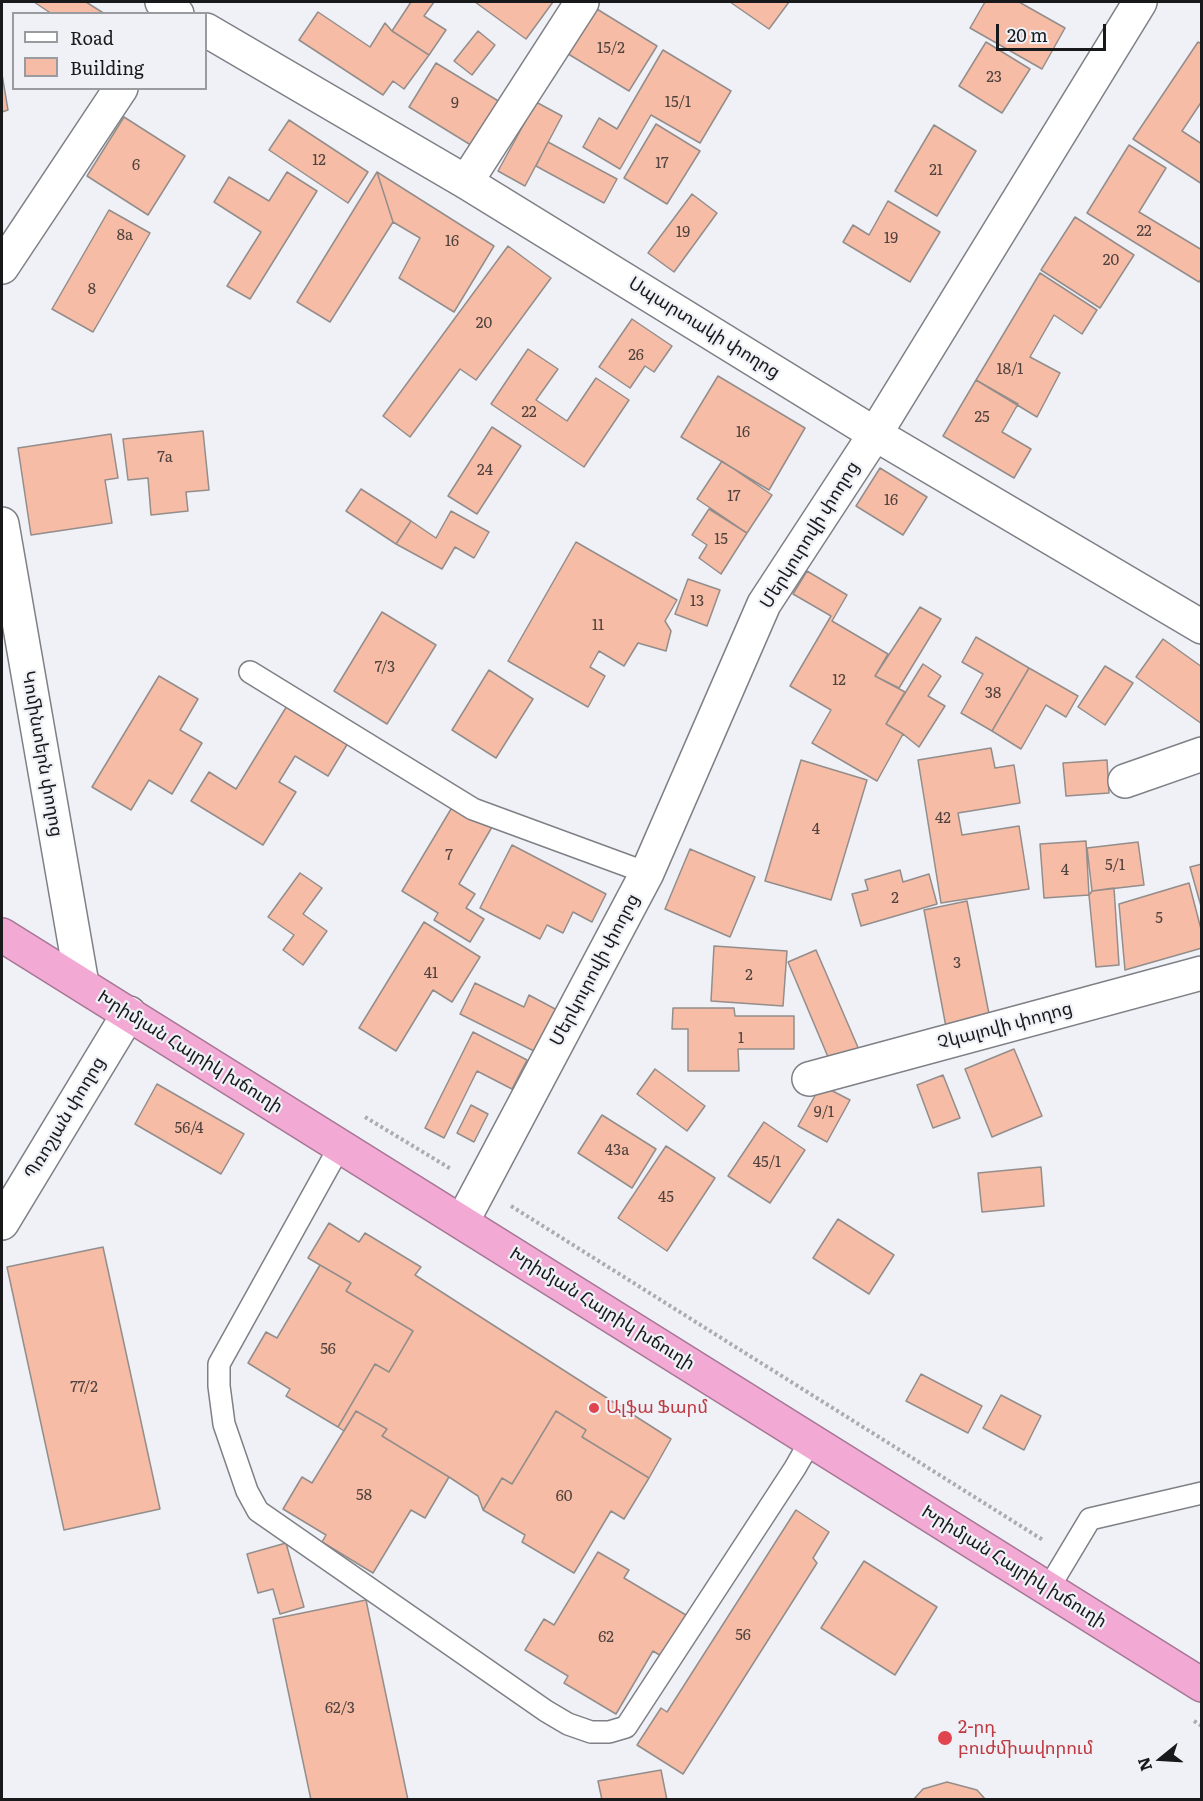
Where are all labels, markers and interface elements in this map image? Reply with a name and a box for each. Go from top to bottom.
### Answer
legend [12,12,207,90]
scale bar [999,12,1108,50]
text: 20 m [1007,21,1048,48]
text: Road [70,24,114,51]
house number: 15/2 [597,40,625,58]
text: Building [70,54,144,81]
house number: 23 [986,69,1002,87]
house number: 15/1 [665,94,691,112]
house number: 9 [451,95,459,113]
house number: 12 [312,152,326,170]
house number: 17 [655,155,669,173]
house number: 6 [132,157,140,175]
house number: 21 [929,162,943,180]
house number: 22 [1136,223,1152,241]
house number: 19 [676,224,690,242]
house number: 8a [117,227,133,245]
house number: 19 [884,230,898,248]
house number: 16 [445,233,459,251]
house number: 20 [1103,252,1119,270]
street label: Սպարտակի փողոց [624,273,784,383]
house number: 8 [88,281,96,299]
house number: 20 [476,315,492,333]
house number: 26 [628,347,644,365]
house number: 18/1 [997,361,1023,379]
house number: 22 [521,404,537,422]
house number: 25 [974,409,990,427]
house number: 16 [736,424,750,442]
house number: 7a [157,449,173,467]
street label: Մերկուրովի փողոց [756,457,864,613]
house number: 24 [477,462,493,480]
house number: 17 [727,488,741,506]
house number: 16 [884,492,898,510]
house number: 15 [714,531,728,549]
house number: 13 [690,593,704,611]
house number: 11 [592,617,604,635]
house number: 7/3 [375,659,395,677]
street label: Կոմինտերն փողոց [17,669,67,839]
house number: 12 [832,672,846,690]
house number: 38 [985,685,1001,703]
house number: 42 [935,810,951,828]
house number: 4 [812,821,820,839]
house number: 7 [445,847,453,865]
house number: 5/1 [1105,857,1125,875]
house number: 4 [1061,862,1069,880]
street label: Մերկուրովի փողոց [546,890,644,1050]
house number: 2 [891,890,899,908]
house number: 5 [1155,910,1163,928]
house number: 3 [953,955,961,973]
house number: 41 [424,965,438,983]
house number: 2 [745,967,753,985]
street label: Խրիմյան Հայրիկ խճուղի [93,986,287,1118]
street label: Չկալովի փողոց [935,998,1075,1054]
house number: 1 [738,1030,744,1048]
street label: Պռոշյան փողոց [20,1053,110,1183]
house number: 9/1 [814,1104,834,1122]
house number: 56/4 [175,1120,203,1138]
house number: 43a [605,1142,629,1160]
house number: 45/1 [753,1154,781,1172]
house number: 45 [658,1189,674,1207]
street label: Խրիմյան Հայրիկ խճուղի [505,1243,699,1375]
house number: 56 [320,1341,336,1359]
house number: 77/2 [70,1379,98,1397]
place label: Ալֆա Ֆարմ [606,1397,708,1419]
marker: Ալֆա Ֆարմ [587,1401,601,1415]
house number: 58 [356,1487,372,1505]
house number: 60 [556,1488,572,1506]
street label: Խրիմյան Հայրիկ խճուղի [917,1501,1111,1633]
house number: 56 [735,1627,751,1645]
house number: 62 [598,1629,614,1647]
house number: 62/3 [325,1700,355,1718]
place label: 2-րդ բուժմիավորում [958,1717,1093,1760]
marker: 2-րդ բուժմիավորում [936,1729,954,1747]
north arrow [1131,1729,1191,1789]
text: N [1130,1754,1157,1775]

